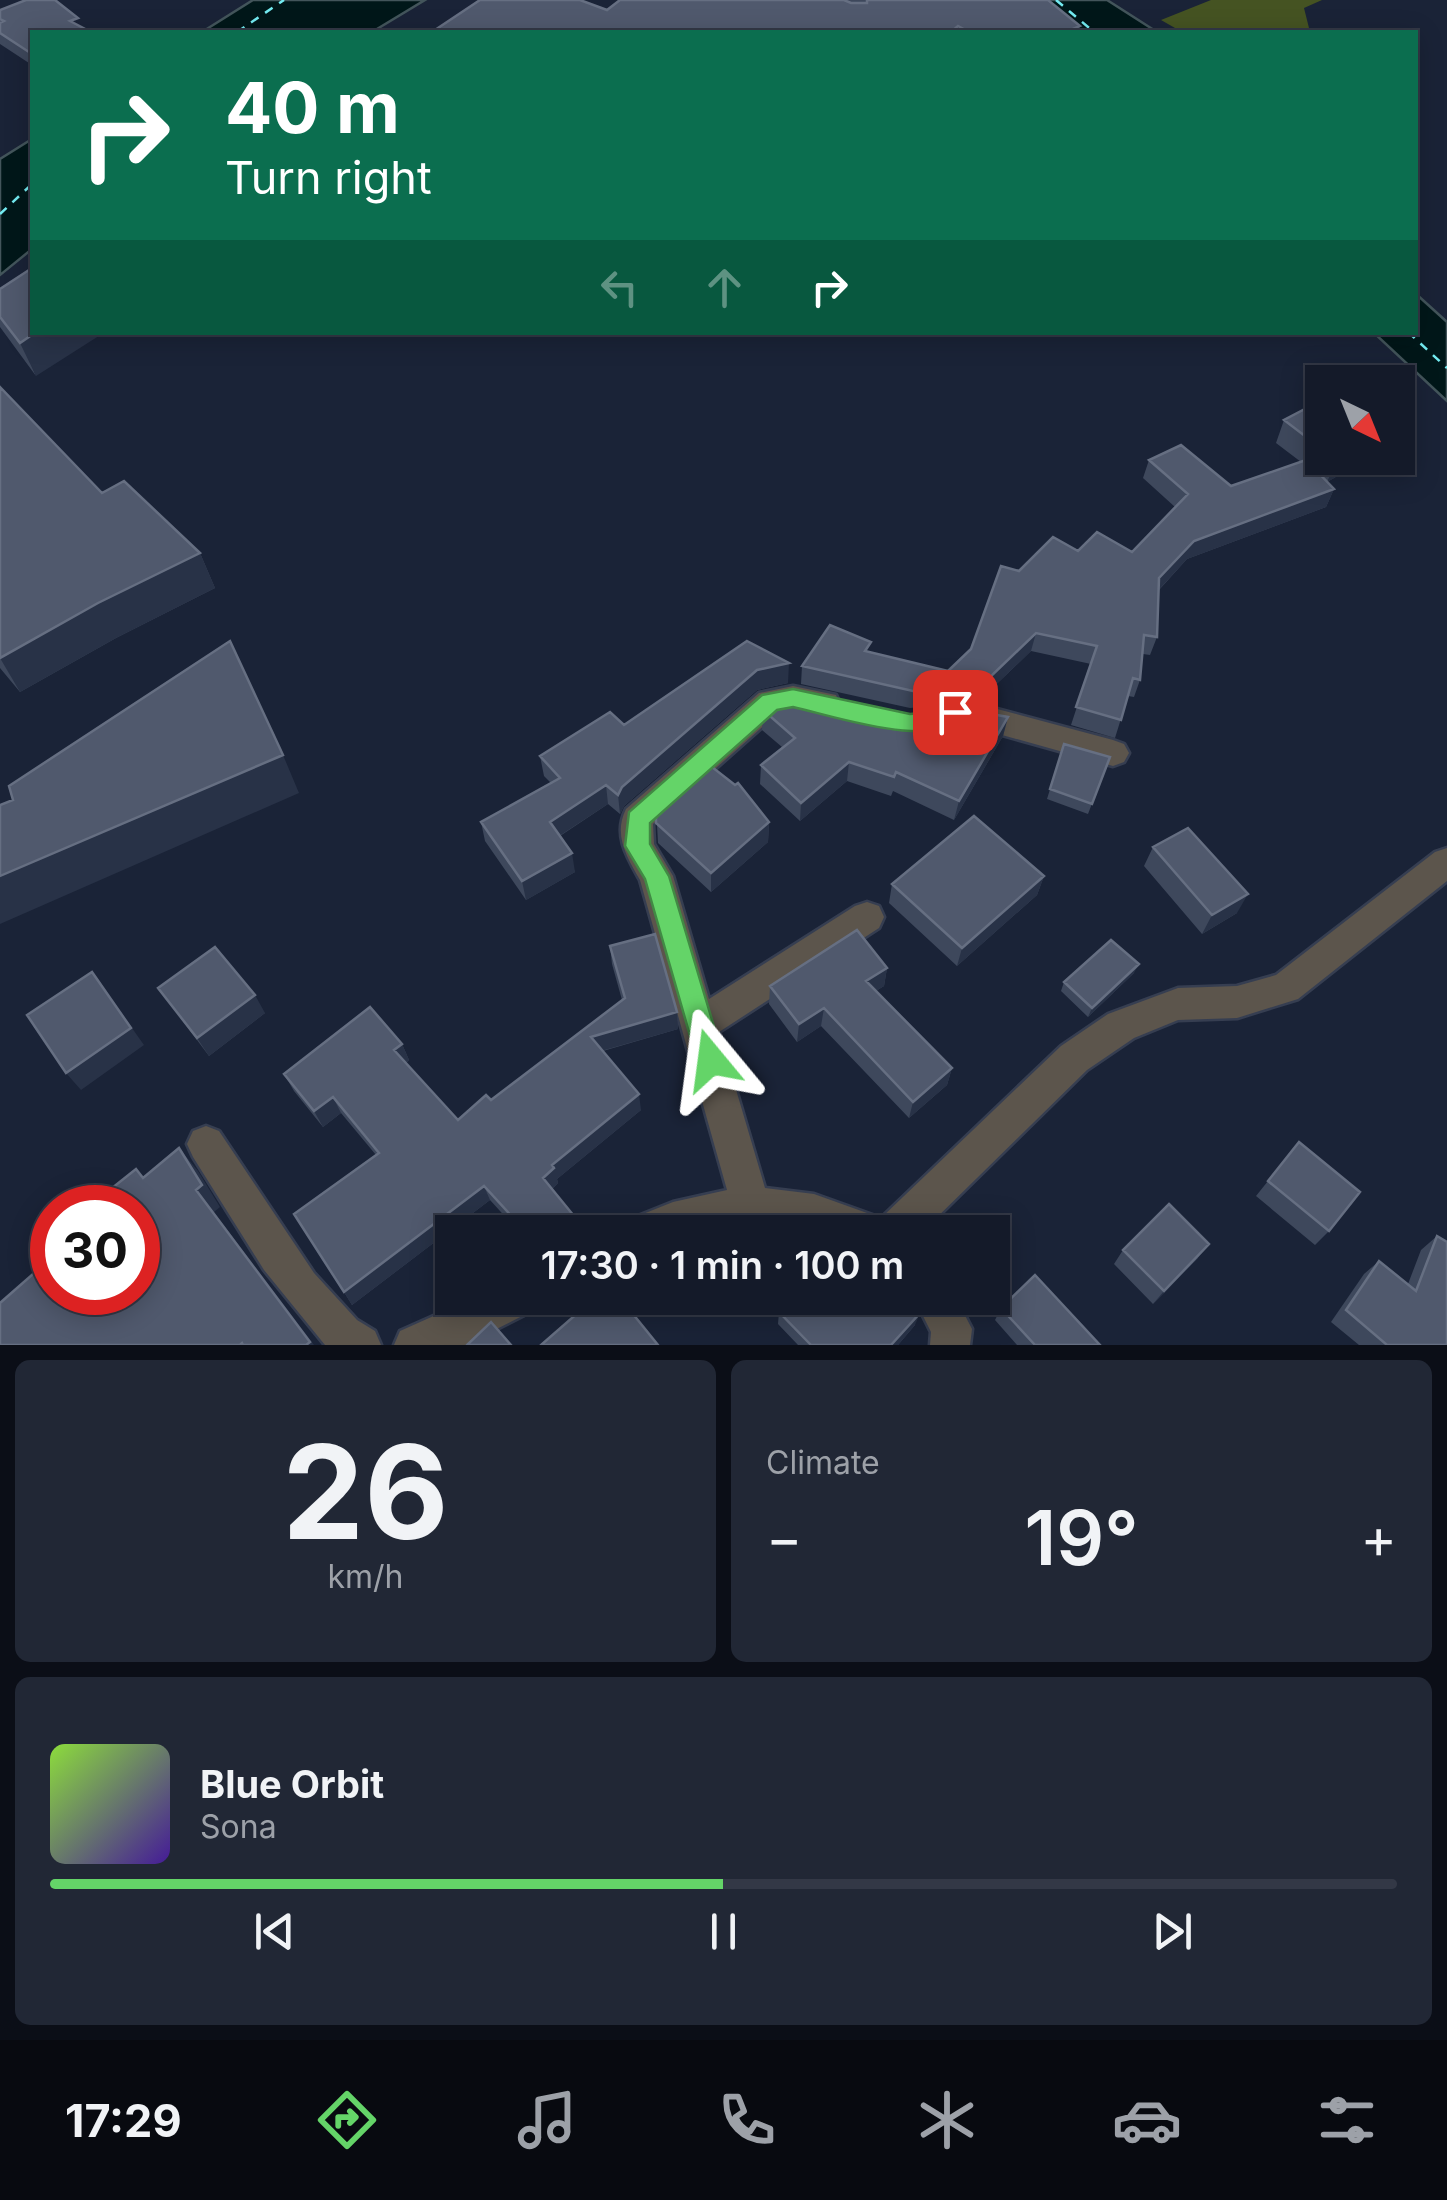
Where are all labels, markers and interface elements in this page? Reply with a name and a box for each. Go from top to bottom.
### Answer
text: 40 m [225,65,400,150]
icon: right [60,70,190,200]
text: Turn right [225,150,432,205]
icon: left [592,260,647,315]
icon: ahead [697,260,752,315]
icon: right [802,260,857,315]
north arrow [1305,365,1415,475]
map controls [1305,365,1415,475]
pin [913,670,998,755]
icon: arrive [928,685,983,740]
position arrow [659,1008,763,1112]
speed limit sign: 30 [30,1185,160,1315]
text: 17:30 · 1 min · 100 m [541,1242,904,1288]
text: 26 [282,1413,449,1570]
text: Climate [766,1443,880,1482]
text: 19° [1024,1492,1139,1583]
text: − [766,1505,802,1571]
text: + [1361,1505,1397,1571]
text: km/h [327,1557,404,1596]
text: Blue Orbit [200,1761,384,1807]
text: Sona [200,1807,277,1846]
icon: previous [247,1904,302,1959]
icon: pause [696,1904,751,1959]
icon: next [1145,1904,1200,1959]
icon: directions [312,2085,382,2155]
icon: music [512,2085,582,2155]
icon: phone [712,2085,782,2155]
icon: climate [912,2085,982,2155]
icon: car [1112,2085,1182,2155]
icon: filters [1312,2085,1382,2155]
text: 17:29 [65,2093,182,2148]

